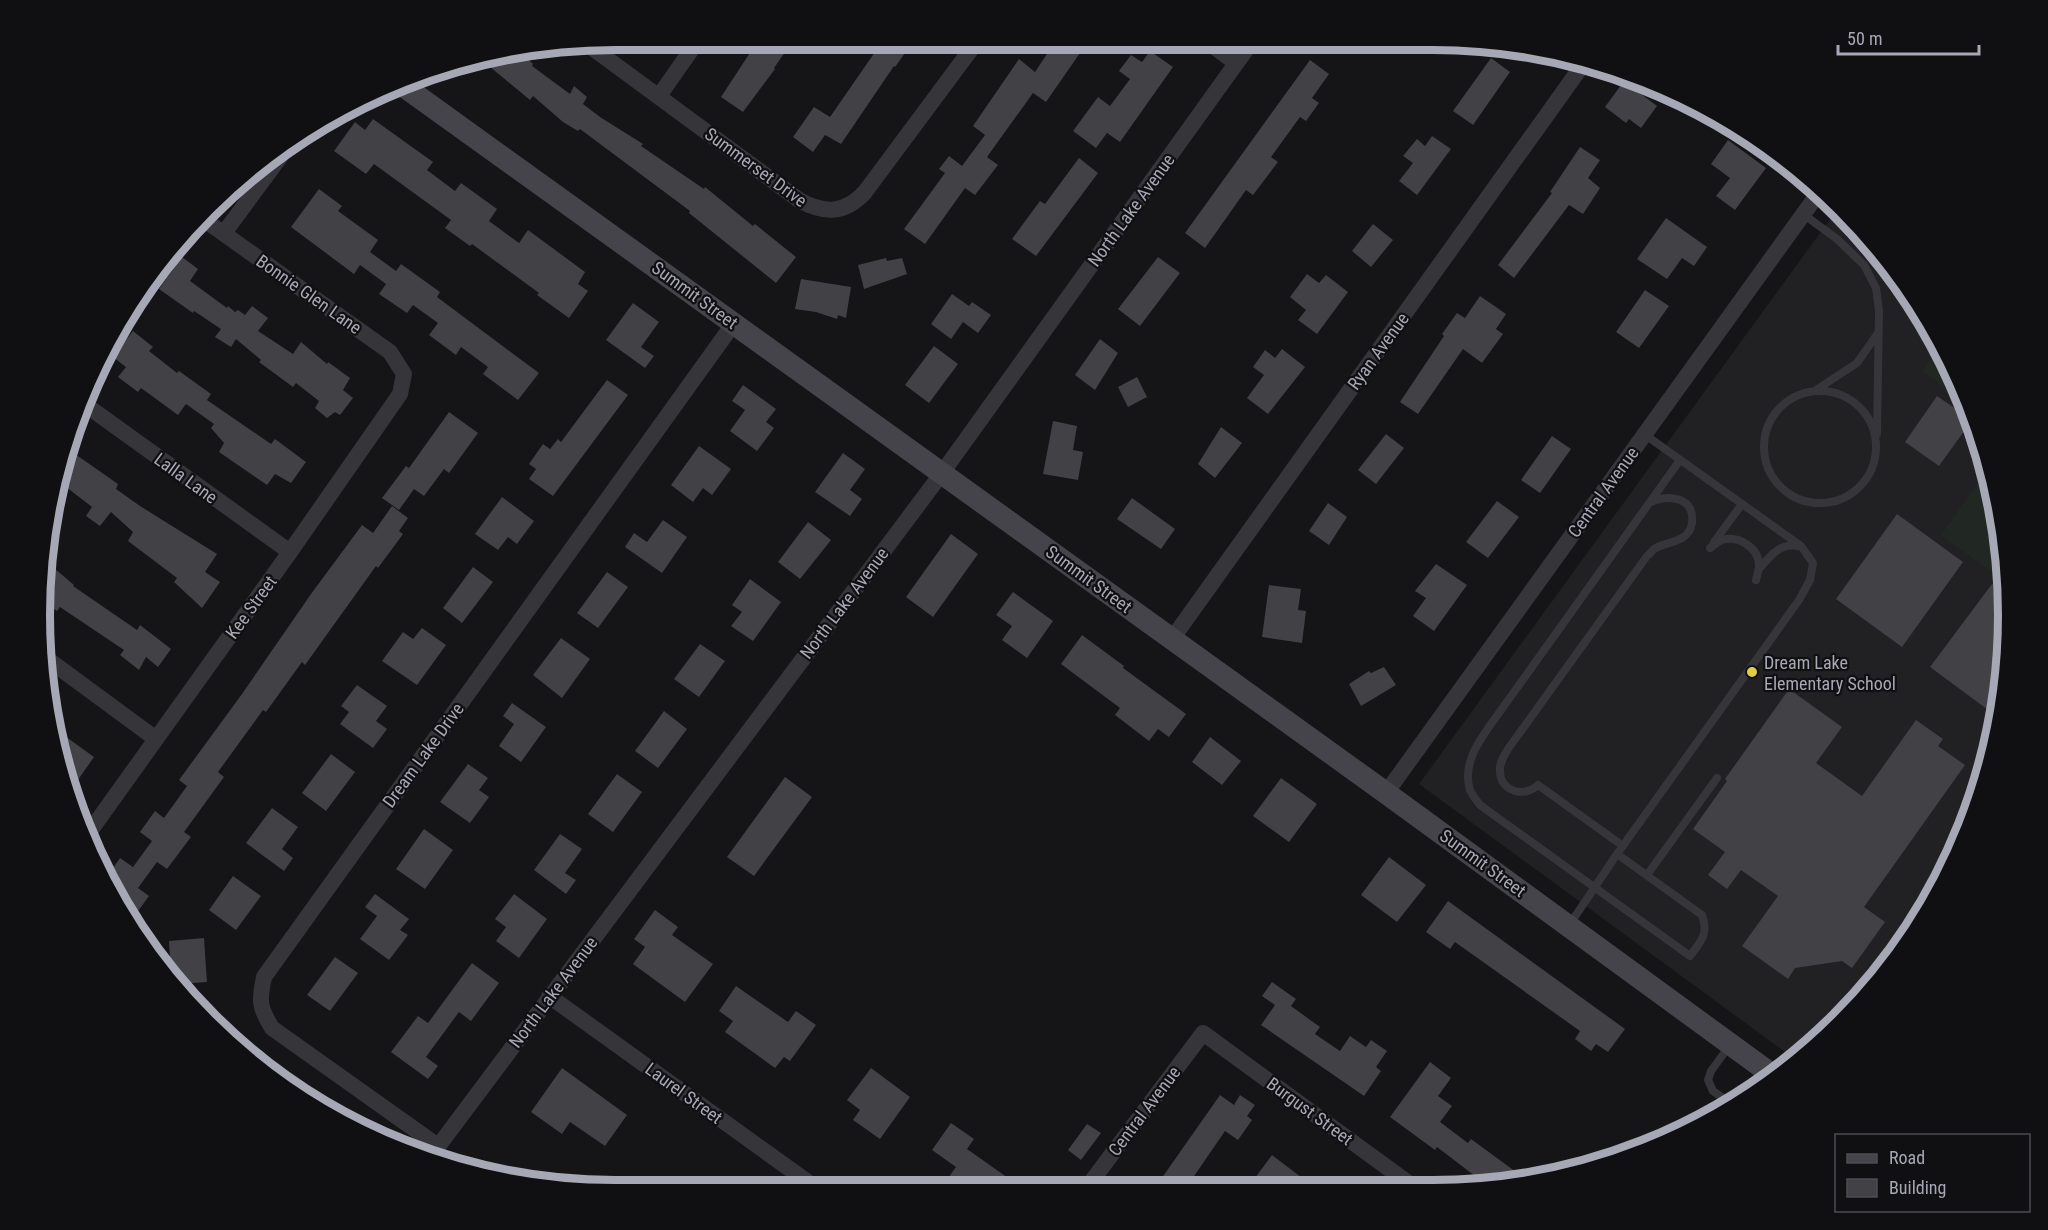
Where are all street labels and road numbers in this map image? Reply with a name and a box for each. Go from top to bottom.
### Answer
street label: Summerset Drive [701,123,811,211]
street label: North Lake Avenue [1083,150,1179,270]
street label: Bonnie Glen Lane [252,250,366,338]
street label: Summit Street [648,257,742,333]
street label: Ryan Avenue [1343,308,1413,394]
street label: Central Avenue [1563,443,1643,541]
street label: Lalla Lane [150,448,222,508]
street label: Summit Street [1042,541,1136,617]
street label: North Lake Avenue [795,543,893,663]
street label: Kee Street [221,571,281,643]
street label: Dream Lake Drive [378,699,468,811]
street label: Summit Street [1436,825,1530,901]
street label: North Lake Avenue [504,932,602,1052]
street label: Laurel Street [641,1058,727,1128]
street label: Central Avenue [1104,1062,1184,1160]
street label: Burgust Street [1263,1073,1357,1149]

